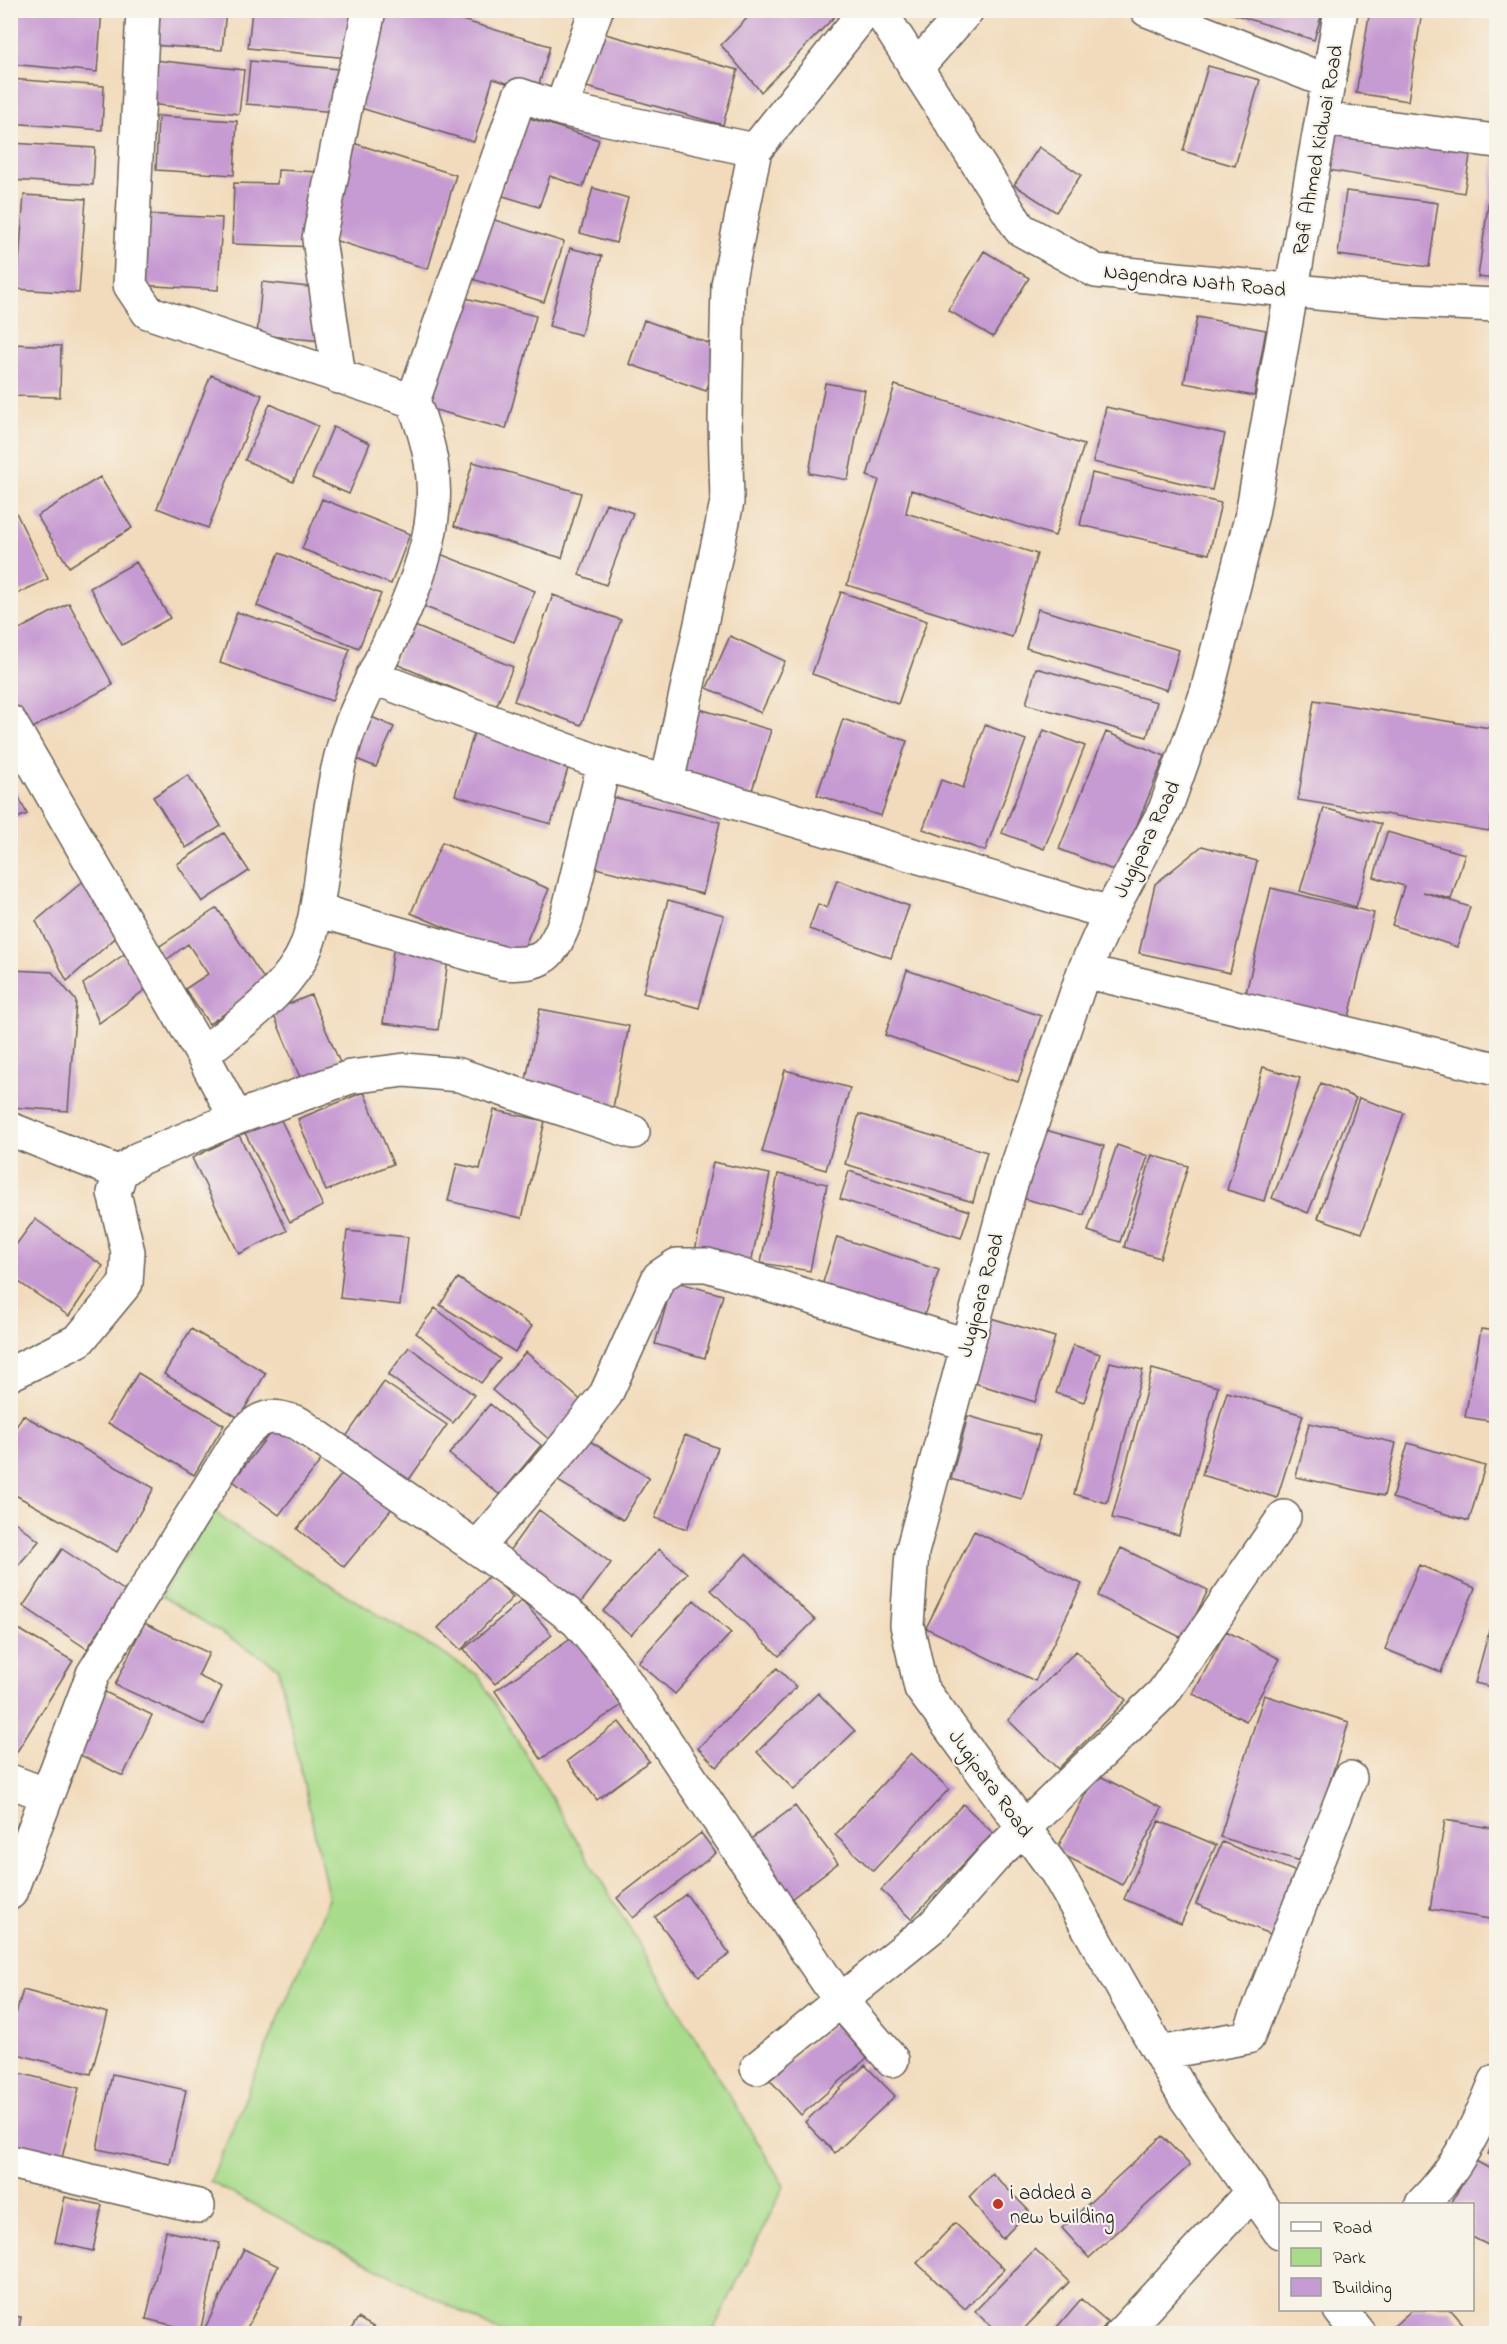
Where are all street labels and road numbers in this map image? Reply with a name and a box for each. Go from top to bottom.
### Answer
street label: Rafi Ahmed Kidwai Road [1286,43,1352,258]
street label: Nagendra Nath Road [1102,258,1288,308]
street label: Jugipara Road [1106,776,1191,904]
street label: Jugipara Road [951,1230,1015,1361]
street label: Jugipara Road [938,1724,1039,1846]

